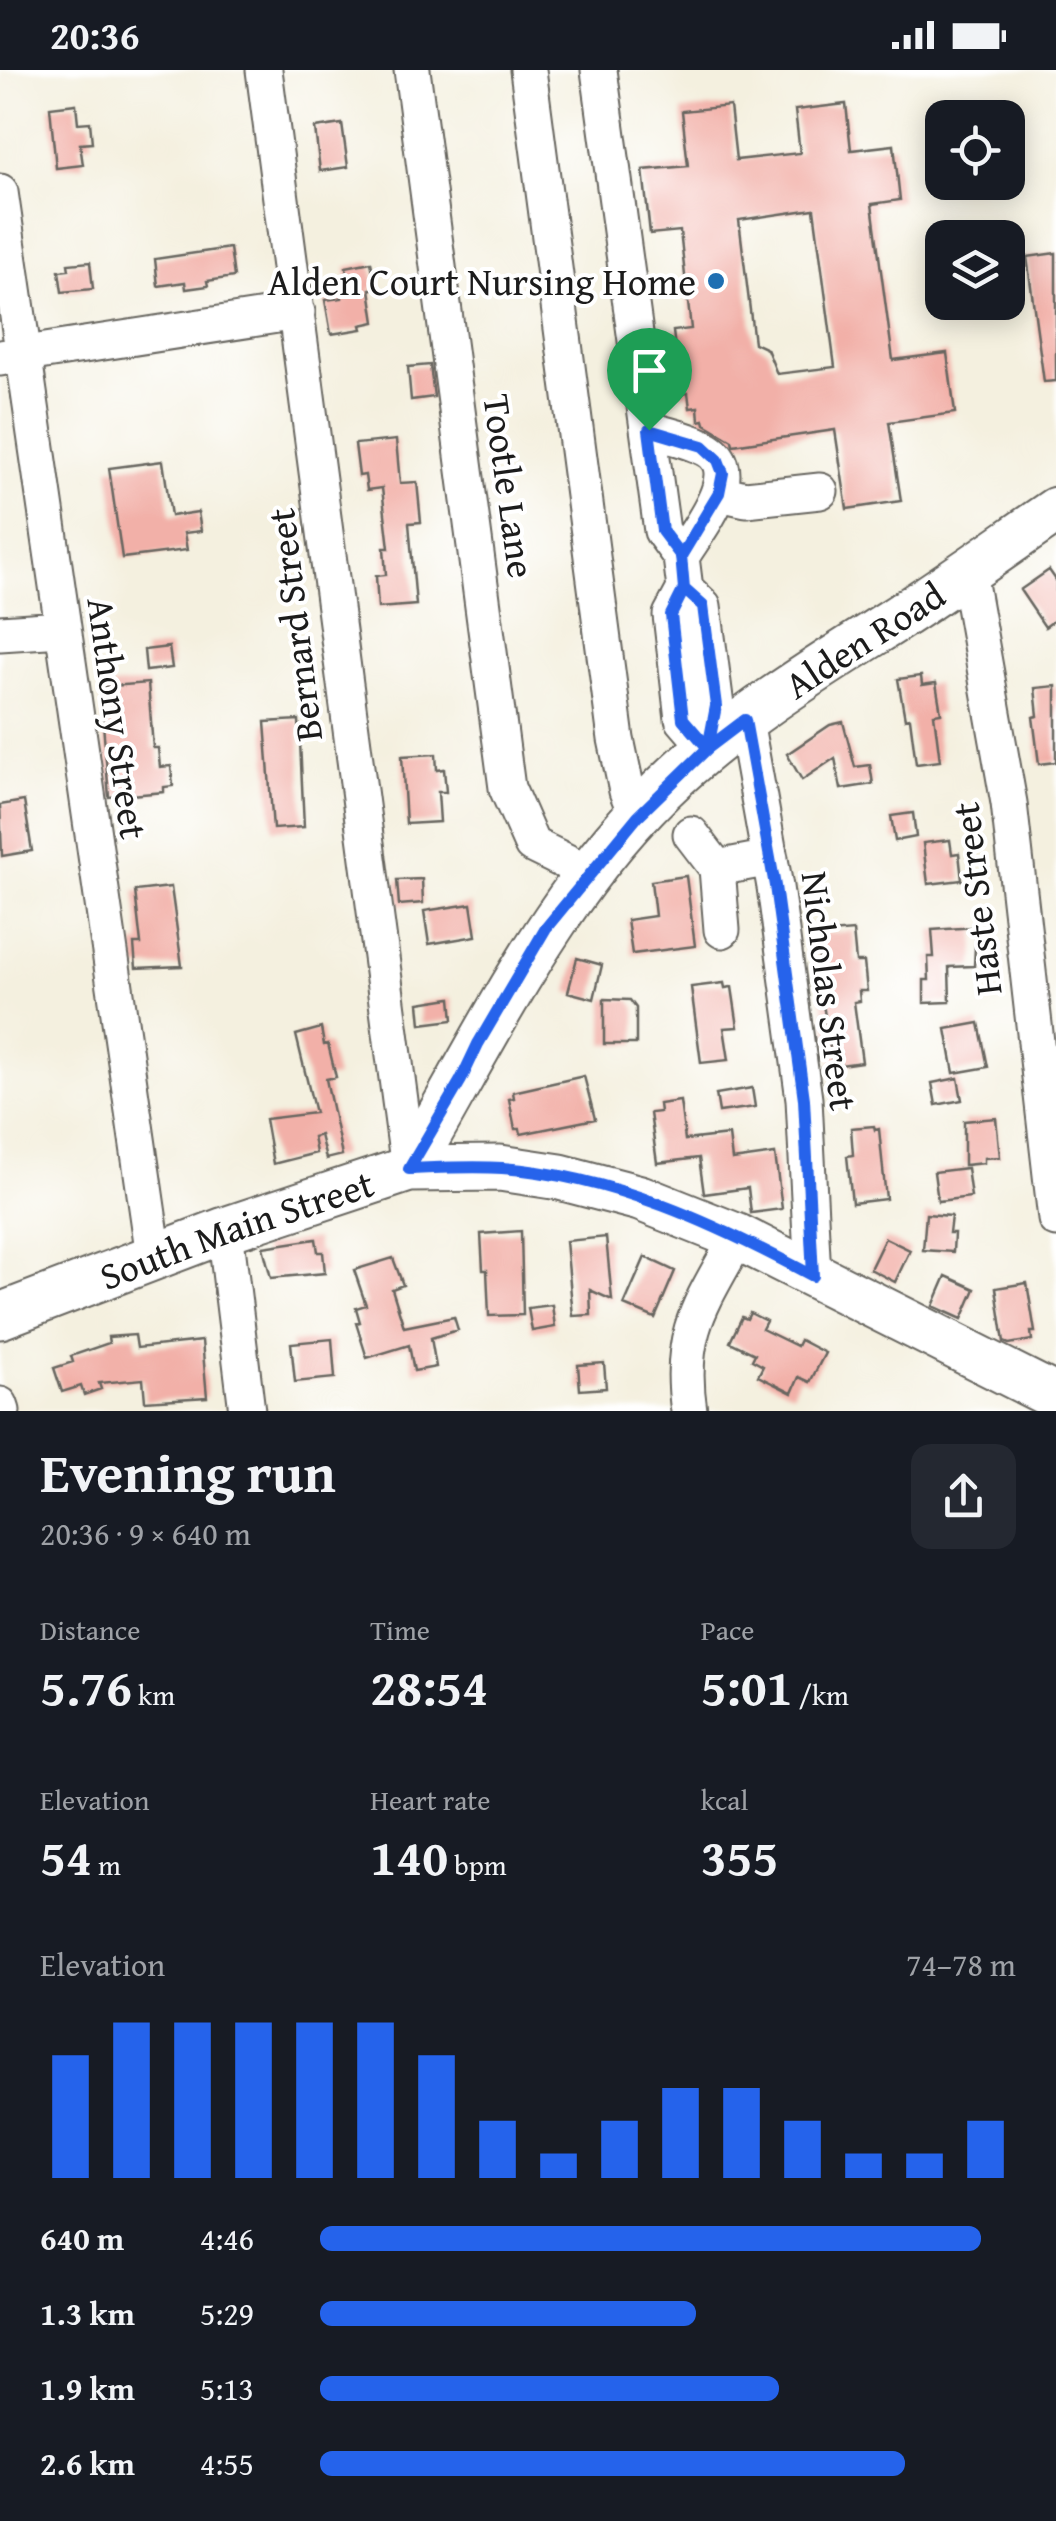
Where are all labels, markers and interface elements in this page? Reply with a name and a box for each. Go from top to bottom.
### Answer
text: 20:36 [50,7,140,63]
map controls [925,100,1025,320]
button: locate [925,100,1025,200]
button: layers [925,220,1025,320]
place label: Alden Court Nursing Home [268,253,696,309]
marker: Alden Court Nursing Home [705,270,727,292]
pin [607,328,692,431]
icon: arrive [622,343,677,398]
street label: Tootle Lane [469,391,551,581]
street label: Bernard Street [252,505,336,745]
street label: Alden Road [773,566,956,712]
street label: Anthony Street [73,594,163,842]
street label: Haste Street [936,799,1016,999]
street label: Nicholas Street [788,868,872,1114]
street label: South Main Street [91,1155,381,1303]
text: Evening run [40,1432,336,1512]
button: share [911,1444,1016,1549]
text: 20:36 · 9 × 640 m [40,1510,251,1557]
text: Distance [40,1609,140,1650]
text: Time [370,1609,430,1650]
text: Pace [701,1609,755,1650]
text: 5.76 [40,1650,132,1723]
text: 28:54 [370,1650,488,1723]
text: 5:01 [701,1650,793,1723]
text: km [132,1674,175,1715]
text: /km [793,1674,849,1715]
text: Elevation [40,1779,150,1820]
text: Heart rate [370,1779,490,1820]
text: kcal [701,1779,748,1820]
text: 54 [40,1820,92,1893]
text: 140 [370,1820,448,1893]
text: 355 [701,1820,778,1893]
text: m [92,1844,121,1885]
text: bpm [448,1844,507,1885]
text: Elevation [40,1941,165,1988]
text: 74–78 m [906,1941,1016,1988]
text: 640 m [40,2215,124,2262]
text: 4:46 [200,2215,254,2262]
text: 1.3 km [40,2290,135,2337]
text: 5:29 [200,2290,254,2337]
text: 1.9 km [40,2365,135,2412]
text: 5:13 [200,2365,254,2412]
text: 2.6 km [40,2440,135,2487]
text: 4:55 [200,2440,254,2487]

